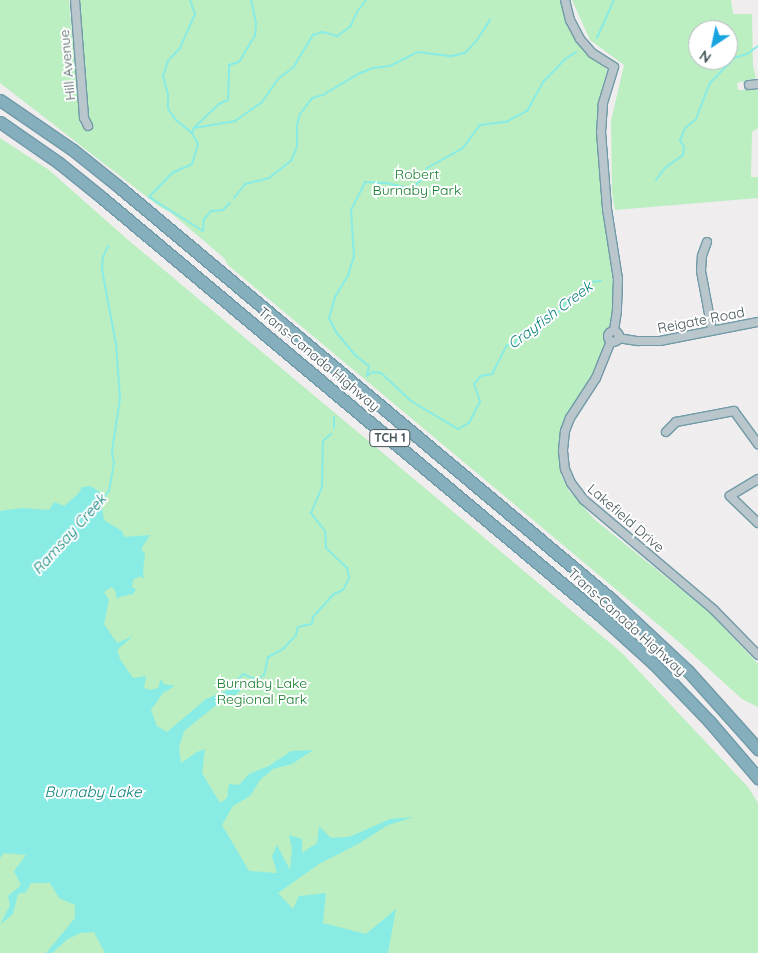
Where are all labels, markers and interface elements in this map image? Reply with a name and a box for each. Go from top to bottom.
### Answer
north arrow [688,20,738,70]
street label: Hill Avenue [56,29,78,101]
text: N [696,46,714,67]
park label: Robert Burnaby Park [373,166,461,198]
water label: Crayfish Creek [504,277,596,353]
street label: Trans-Canada Highway [255,303,383,415]
street label: Reigate Road [656,303,746,337]
road number: TCH 1 [369,428,411,448]
street label: Lakefield Drive [584,480,668,556]
water label: Ramsay Creek [28,490,110,578]
street label: Trans-Canada Highway [564,564,690,680]
park label: Burnaby Lake Regional Park [217,675,307,708]
water label: Burnaby Lake [45,783,141,801]

